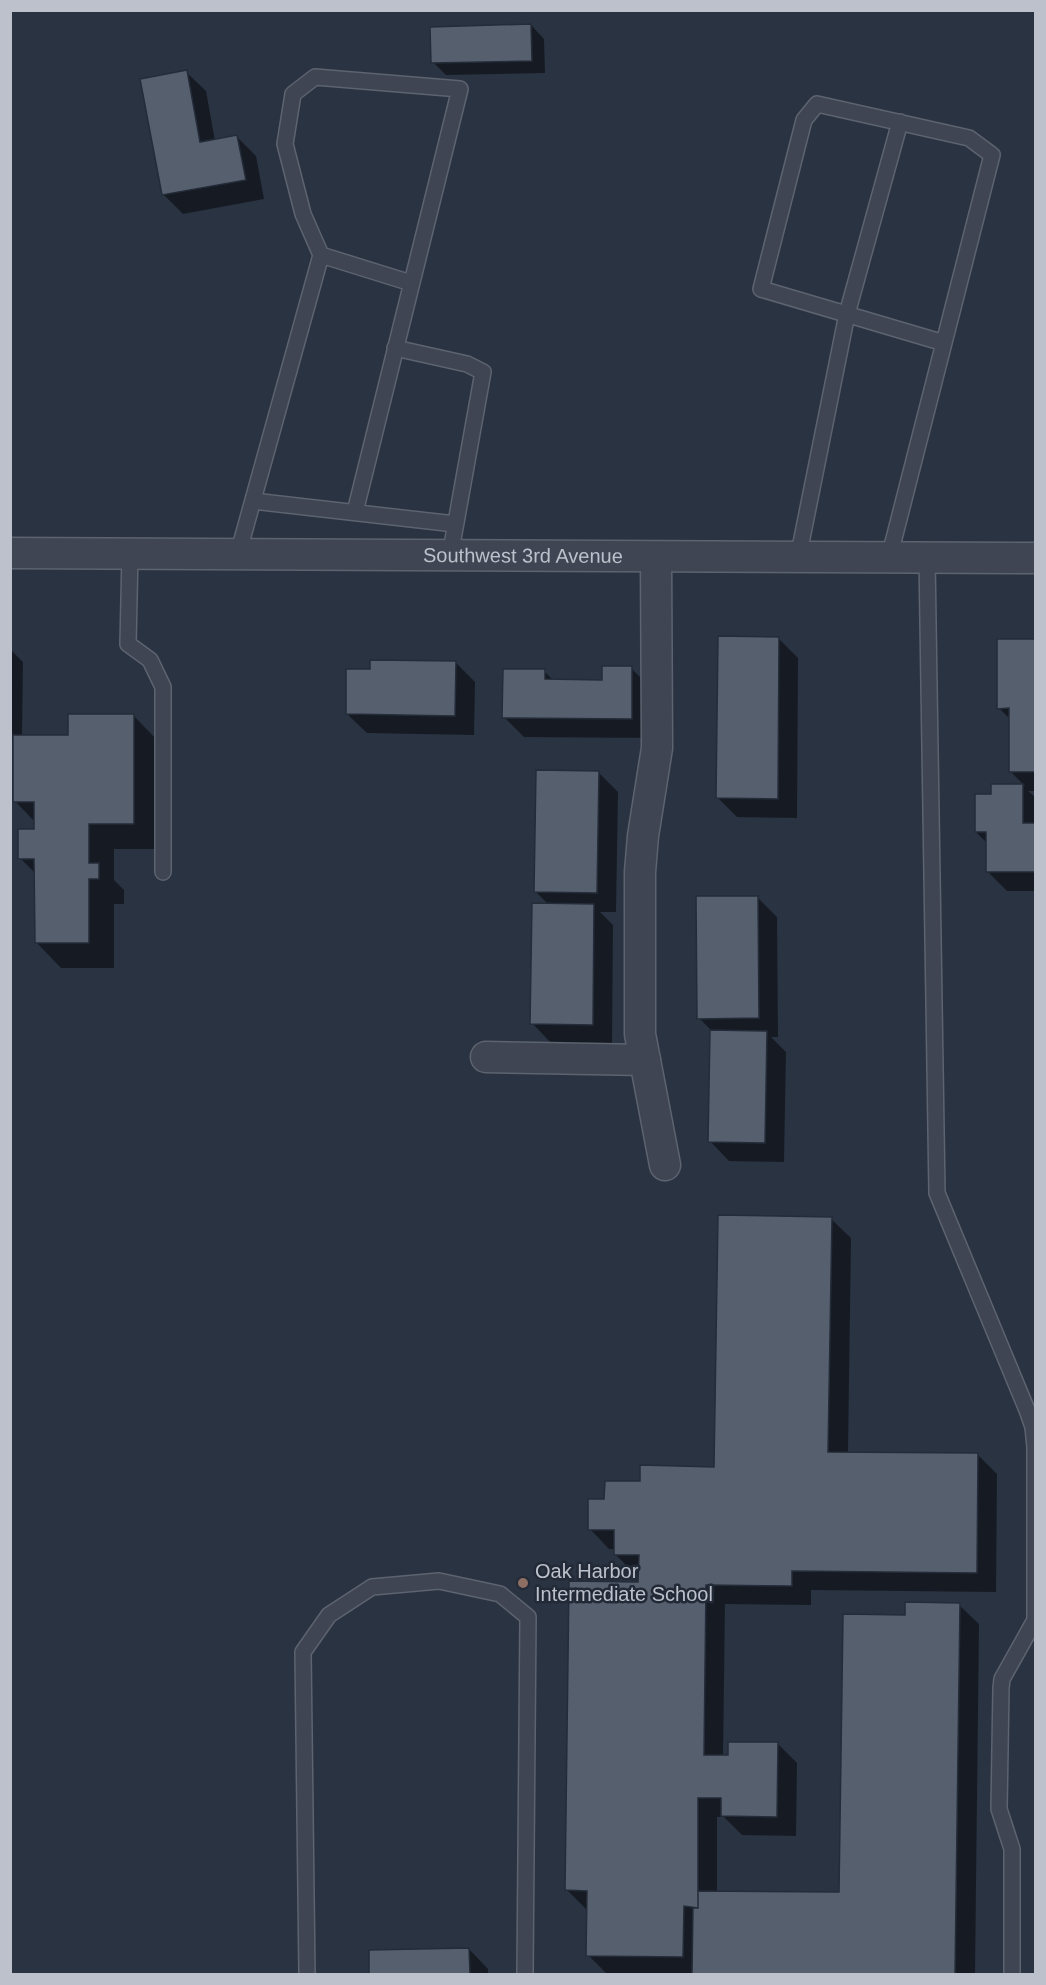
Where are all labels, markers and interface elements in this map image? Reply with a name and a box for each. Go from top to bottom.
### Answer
street label: Southwest 3rd Avenue [423,544,623,567]
place label: Oak Harbor Intermediate School [535,1560,713,1605]
marker: Oak Harbor Intermediate School [516,1576,530,1590]

